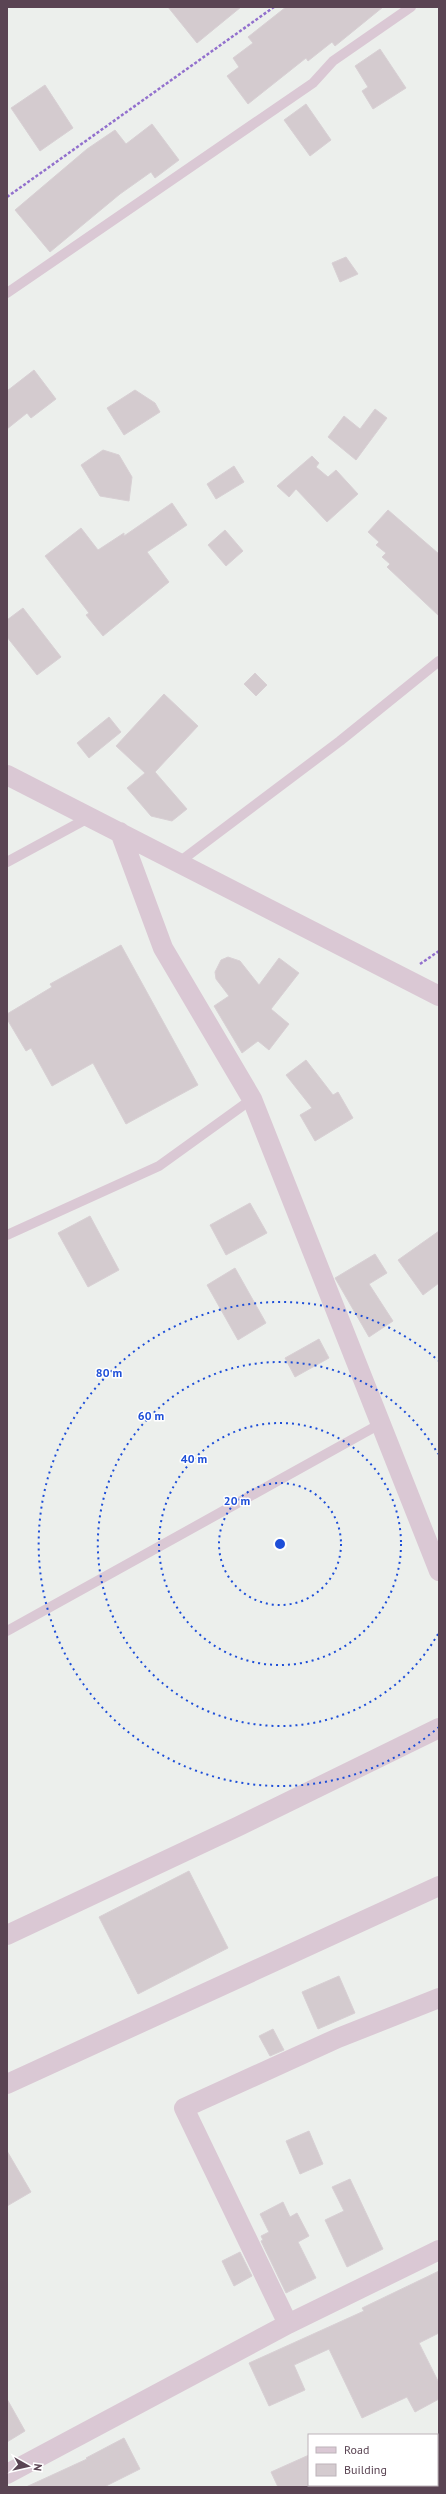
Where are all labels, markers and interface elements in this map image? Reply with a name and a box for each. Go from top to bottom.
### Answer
text: 80 m [96,1365,122,1380]
text: 60 m [138,1408,164,1423]
text: 40 m [181,1451,207,1466]
text: 20 m [224,1493,250,1508]
centre of rings [273,1537,287,1551]
legend [308,2434,438,2486]
text: Road [344,2442,369,2457]
north arrow [8,2446,48,2486]
text: Building [344,2462,387,2477]
text: N [30,2463,45,2472]

